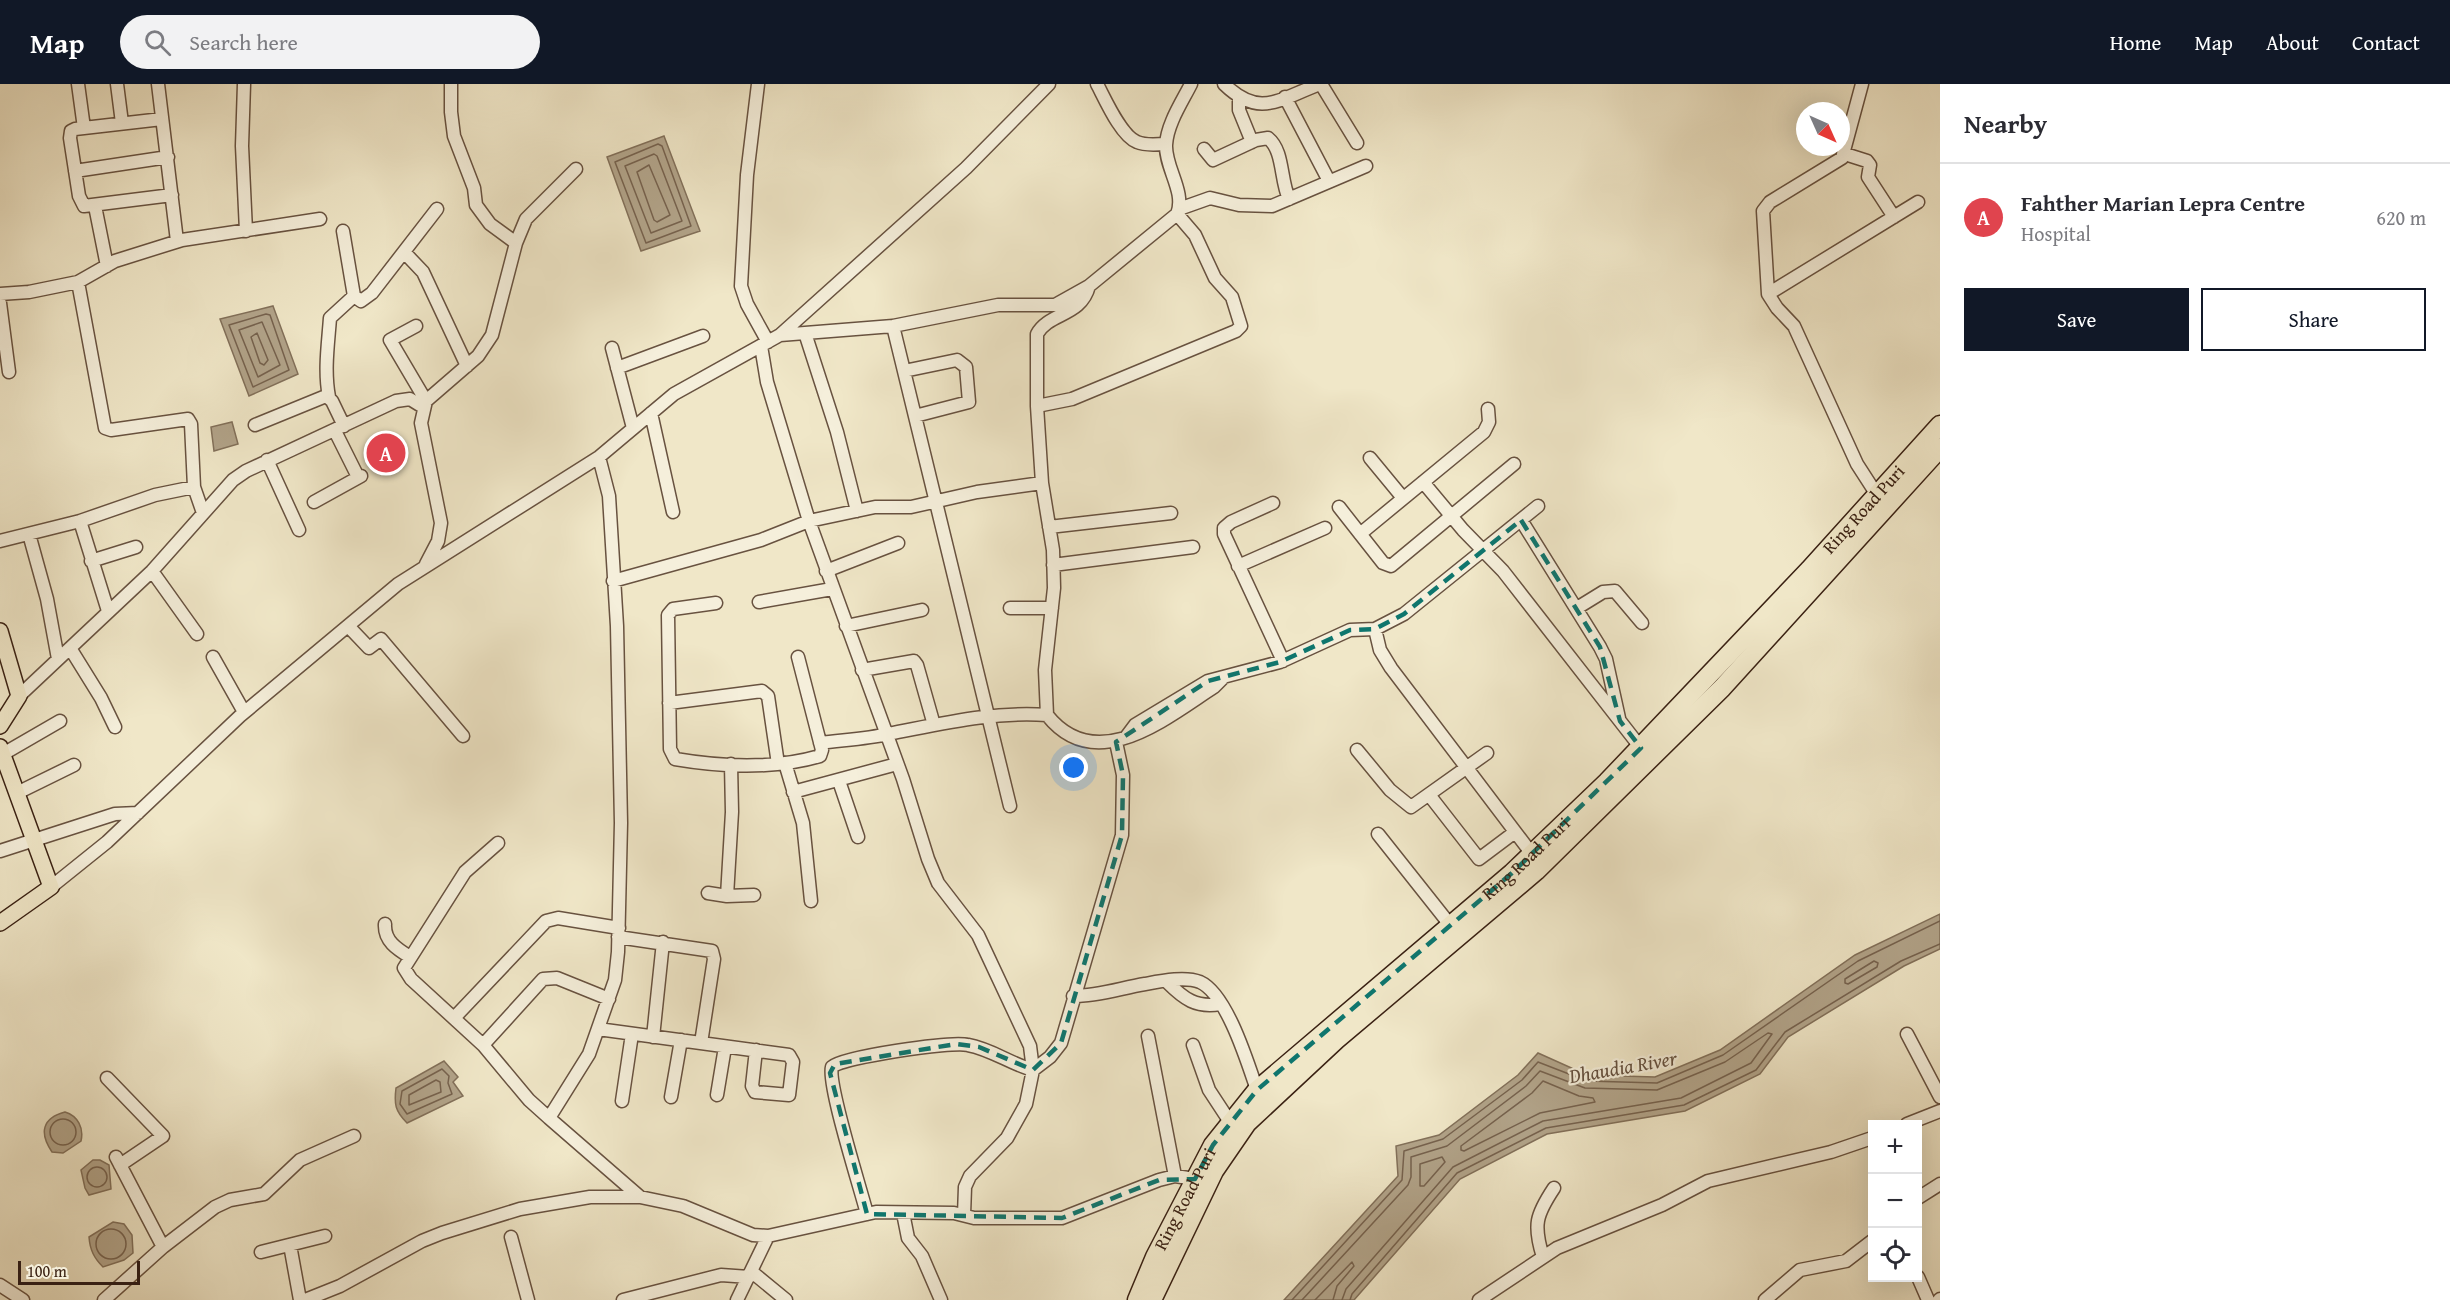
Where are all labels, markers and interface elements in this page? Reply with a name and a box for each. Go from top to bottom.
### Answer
search box [120,15,540,69]
text: Map [30,22,84,63]
icon: search [141,26,174,59]
text: Search here [189,26,298,58]
text: Home [2110,27,2161,58]
text: Map [2194,27,2233,58]
text: About [2266,27,2319,58]
text: Contact [2352,27,2420,58]
north arrow [1796,102,1850,156]
text: Nearby [1964,104,2047,143]
text: Fahther Marian Lepra Centre [2021,187,2305,219]
text: A [1977,203,1990,232]
text: 620 m [2376,203,2426,232]
text: Hospital [2021,219,2091,248]
button: Save [1964,288,2189,351]
button: Share [2201,288,2426,351]
pin: A [366,430,406,476]
street label: Ring Road Puri [1816,458,1911,560]
your location [1059,753,1088,782]
street label: Ring Road Puri [1475,810,1576,906]
water label: Dhaudia River [1566,1043,1680,1090]
map controls [1868,1120,1922,1282]
button: + [1868,1120,1922,1174]
street label: Ring Road Puri [1147,1143,1222,1255]
button: − [1868,1174,1922,1228]
button: locate [1868,1228,1922,1282]
scale bar [18,1258,140,1286]
text: 100 m [27,1259,67,1283]

